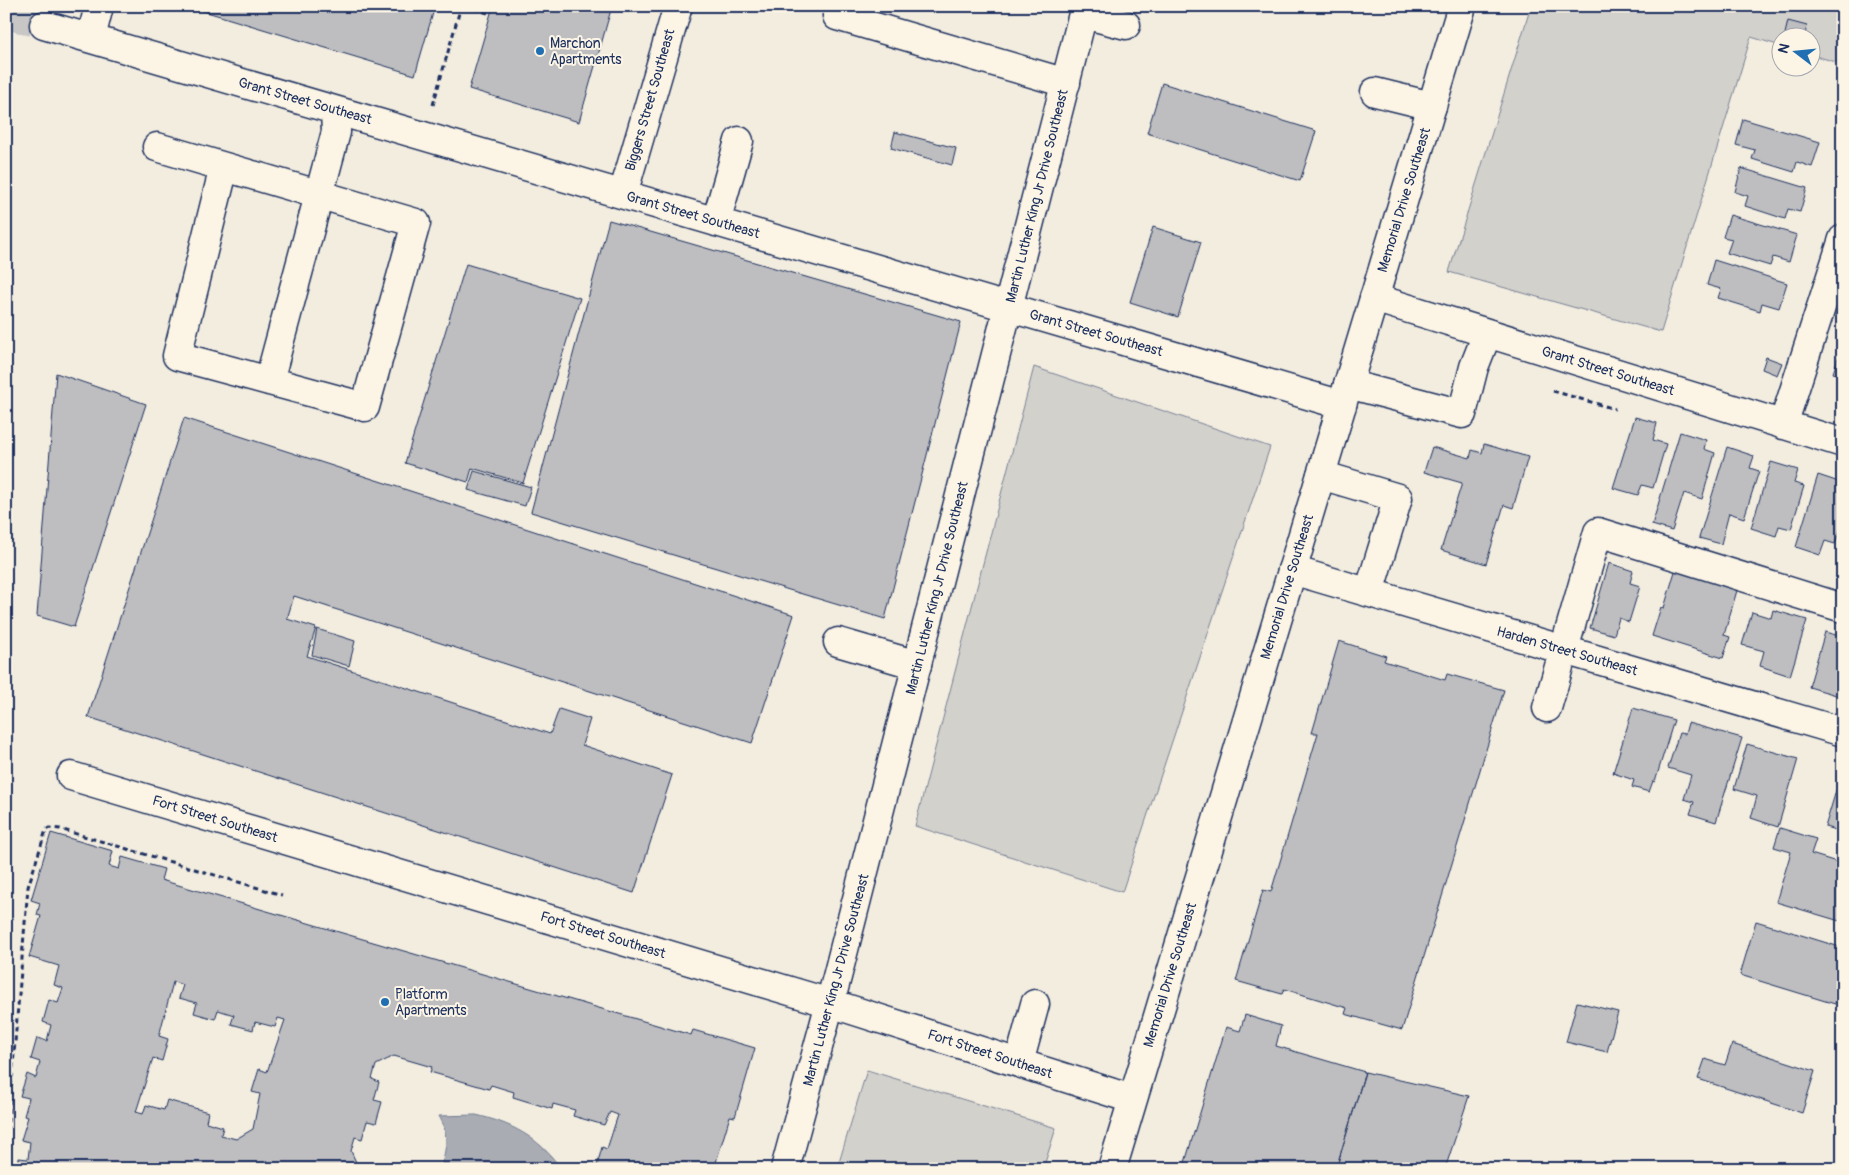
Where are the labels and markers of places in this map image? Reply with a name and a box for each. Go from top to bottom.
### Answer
place label: Marchon Apartments [550,35,622,68]
marker: Marchon Apartments [534,45,546,57]
place label: Platform Apartments [395,986,467,1019]
marker: Platform Apartments [379,996,391,1008]

